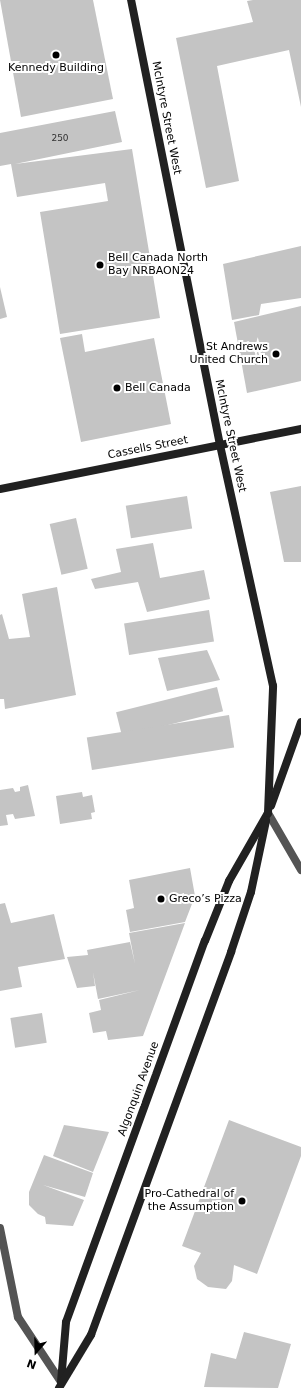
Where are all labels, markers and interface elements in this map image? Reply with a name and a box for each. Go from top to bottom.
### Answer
marker: Kennedy Building [51,50,61,60]
street label: McIntyre Street West [149,60,183,176]
place label: Kennedy Building [8,61,104,75]
house number: 250 [51,133,69,143]
place label: Bell Canada North Bay NRBAON24 [108,252,208,278]
marker: Bell Canada North Bay NRBAON24 [95,260,105,270]
place label: St Andrews United Church [189,341,268,367]
marker: St Andrews United Church [271,349,281,359]
street label: McIntyre Street West [212,378,248,494]
place label: Bell Canada [125,381,191,395]
marker: Bell Canada [112,383,122,393]
street label: Cassells Street [107,434,189,462]
place label: Greco’s Pizza [169,892,242,906]
marker: Greco’s Pizza [156,894,166,904]
street label: Algonquin Avenue [116,1040,162,1138]
place label: Pro-Cathedral of the Assumption [145,1188,234,1214]
marker: Pro-Cathedral of the Assumption [237,1196,247,1206]
north arrow [16,1332,56,1372]
text: N [25,1356,38,1371]

